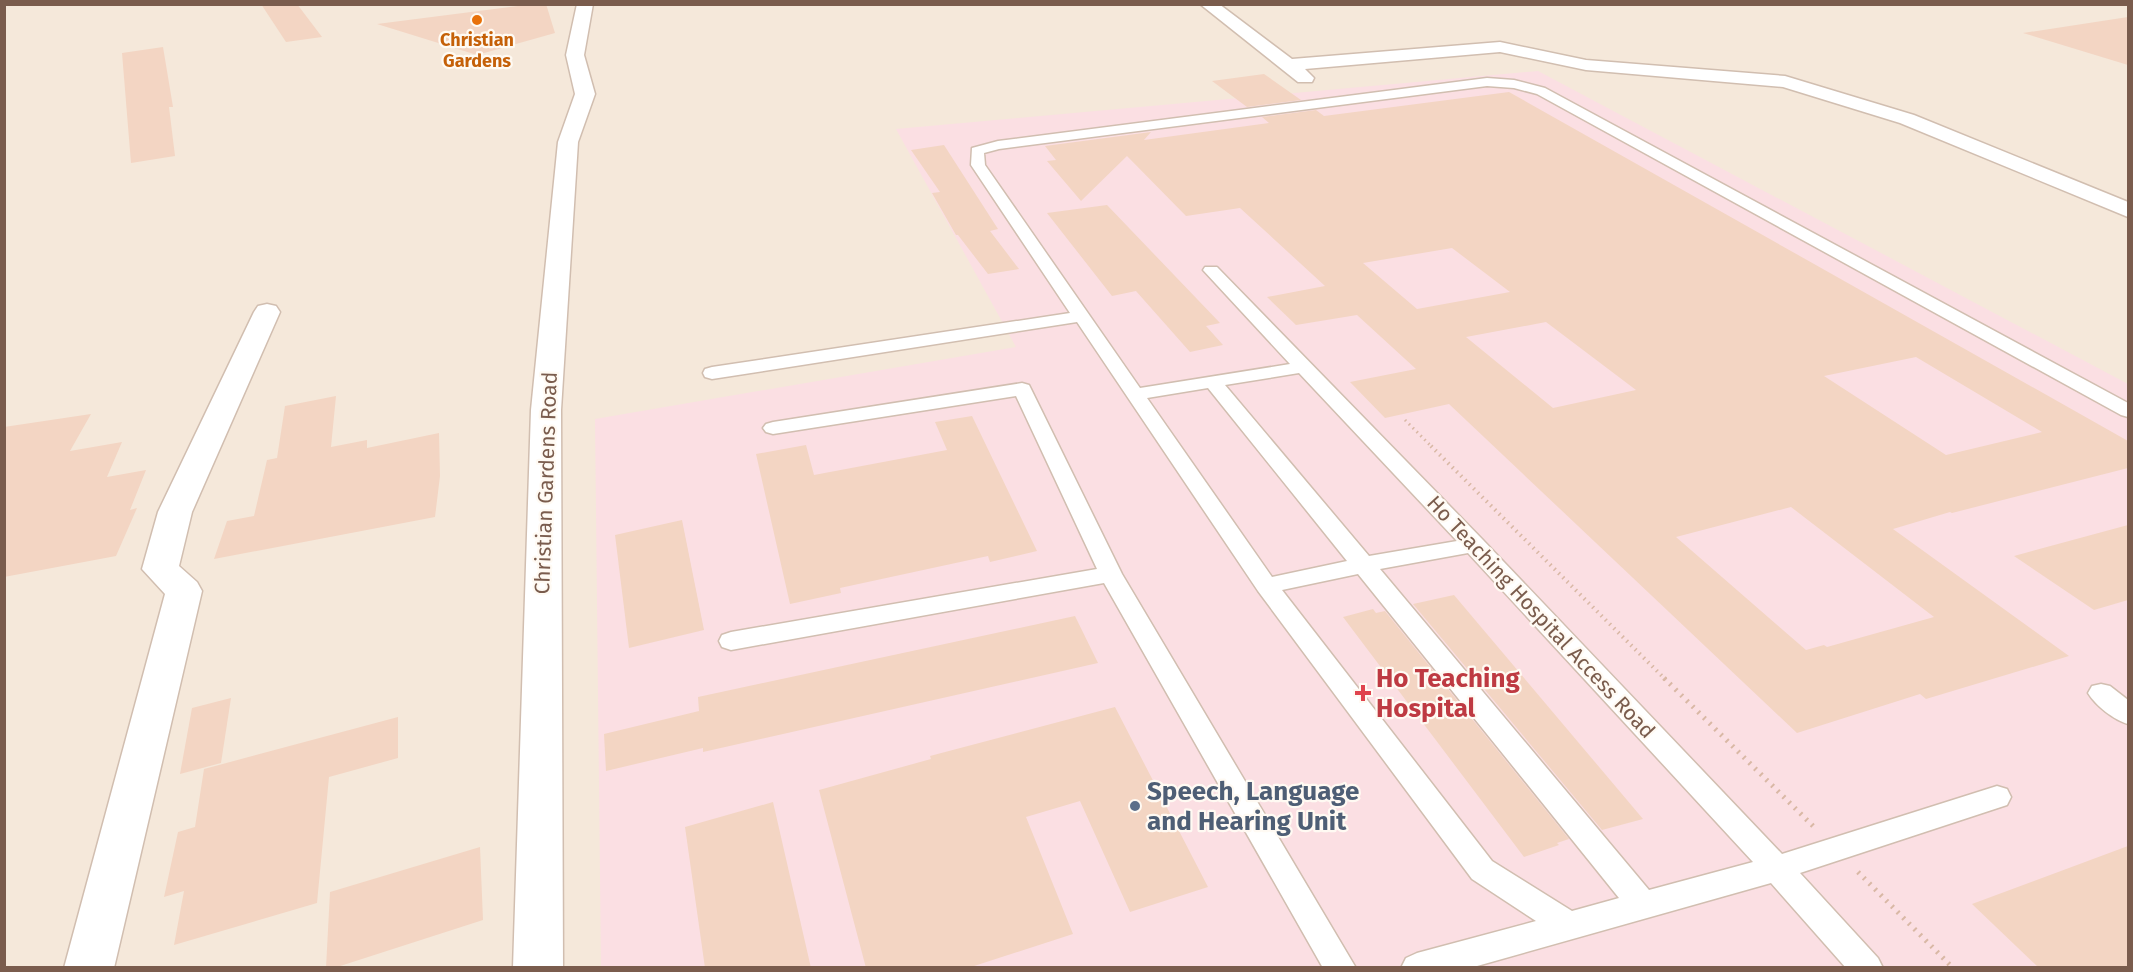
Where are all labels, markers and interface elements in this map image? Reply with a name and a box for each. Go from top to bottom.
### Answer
marker: Christian Gardens [470,13,484,27]
place label: Christian Gardens [440,29,514,72]
street label: Christian Gardens Road [529,371,563,595]
street label: Ho Teaching Hospital Access Road [1422,490,1660,744]
place label: Ho Teaching Hospital [1376,662,1520,724]
marker: Ho Teaching Hospital [1354,684,1372,702]
place label: Speech, Language and Hearing Unit [1147,776,1359,837]
marker: Speech, Language and Hearing Unit [1128,799,1142,813]

